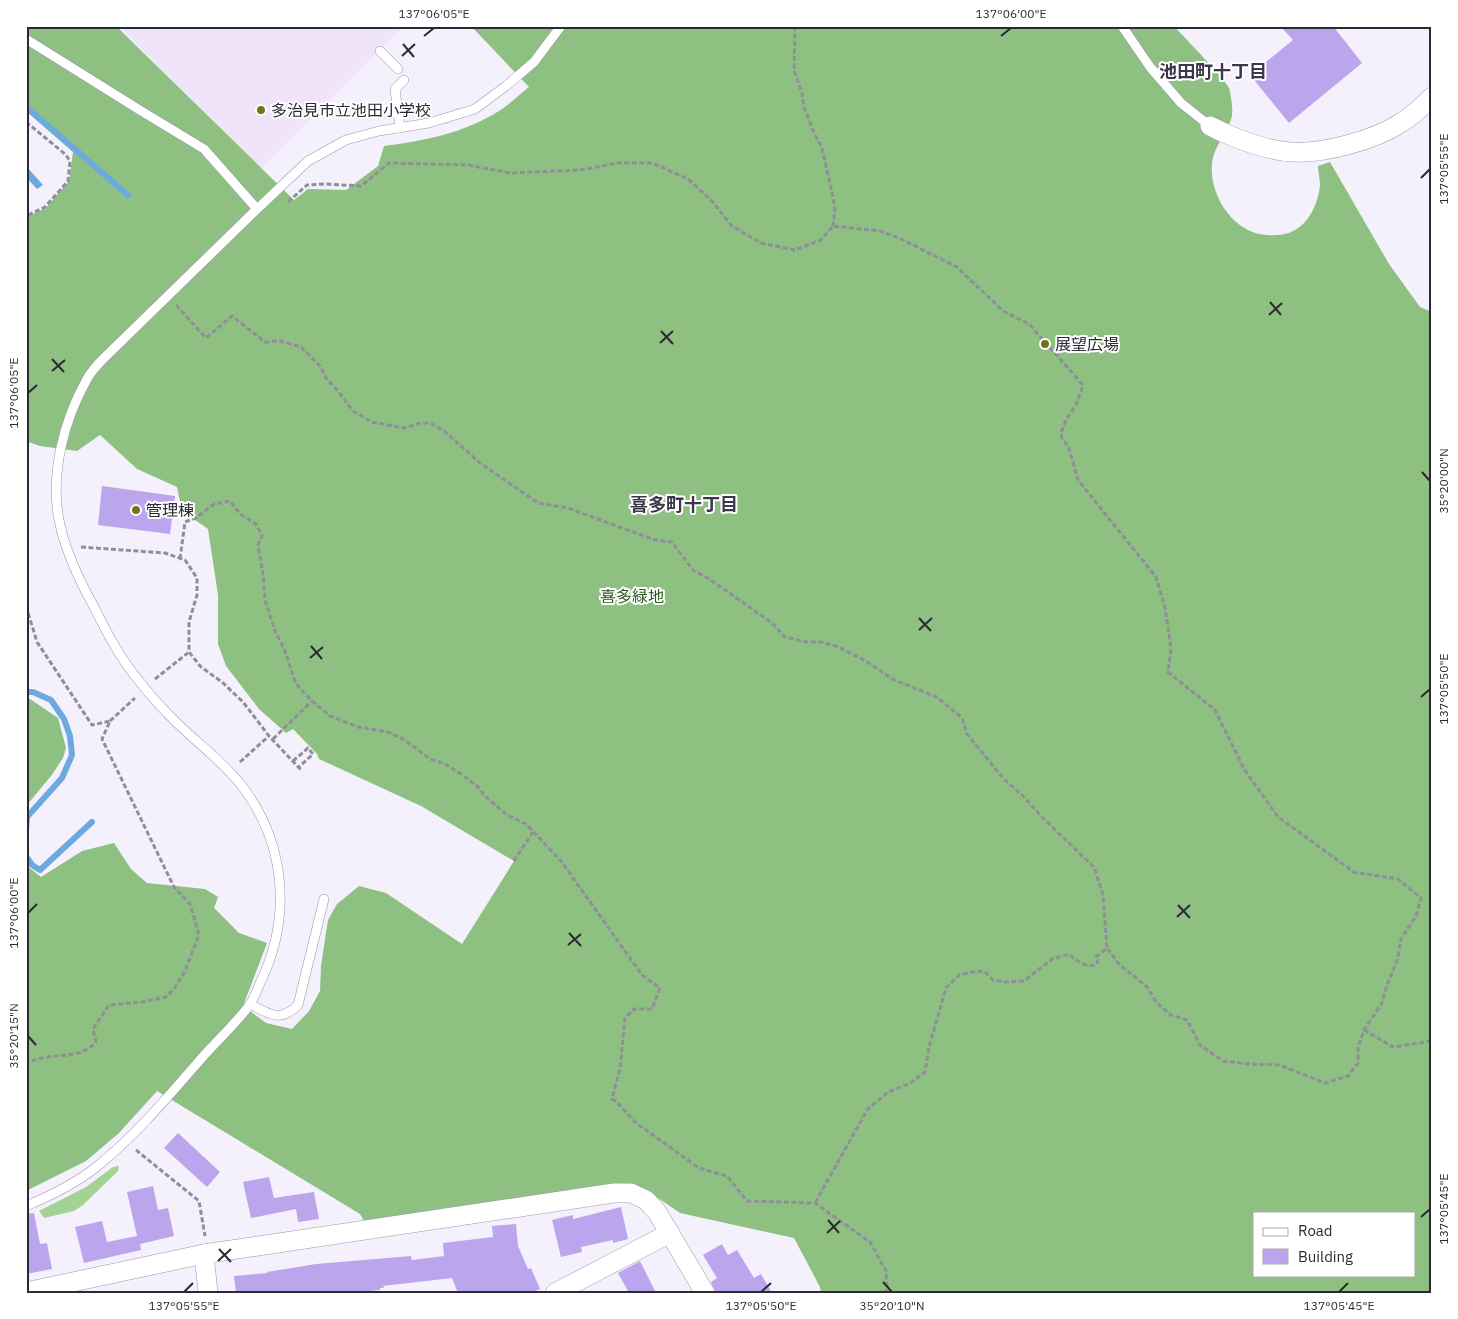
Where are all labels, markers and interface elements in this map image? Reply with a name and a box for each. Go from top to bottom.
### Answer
text: 137°06'05"E [399,6,469,21]
text: 137°06'00"E [976,6,1046,21]
district label: 池田町十丁目 [1159,60,1267,83]
place label: 多治見市立池田小学校 [271,100,431,120]
marker: 多治見市立池田小学校 [255,104,267,116]
text: 137°05'55"E [1436,134,1451,204]
place label: 展望広場 [1055,334,1119,354]
marker: 展望広場 [1039,338,1051,350]
text: 137°06'05"E [6,358,21,428]
text: 35°20'00"N [1436,448,1451,514]
district label: 喜多町十丁目 [630,493,738,516]
place label: 管理棟 [146,500,194,520]
marker: 管理棟 [130,504,142,516]
park label: 喜多緑地 [600,586,664,606]
text: 137°05'50"E [1436,654,1451,724]
text: 137°06'00"E [6,878,21,948]
text: 35°20'15"N [6,1003,21,1069]
text: 137°05'45"E [1436,1174,1451,1244]
legend [1253,1212,1416,1276]
text: Road [1298,1221,1333,1240]
text: Building [1298,1247,1353,1266]
text: 137°05'55"E [149,1298,219,1313]
text: 137°05'50"E [726,1298,796,1313]
text: 35°20'10"N [859,1298,925,1313]
text: 137°05'45"E [1304,1298,1374,1313]

